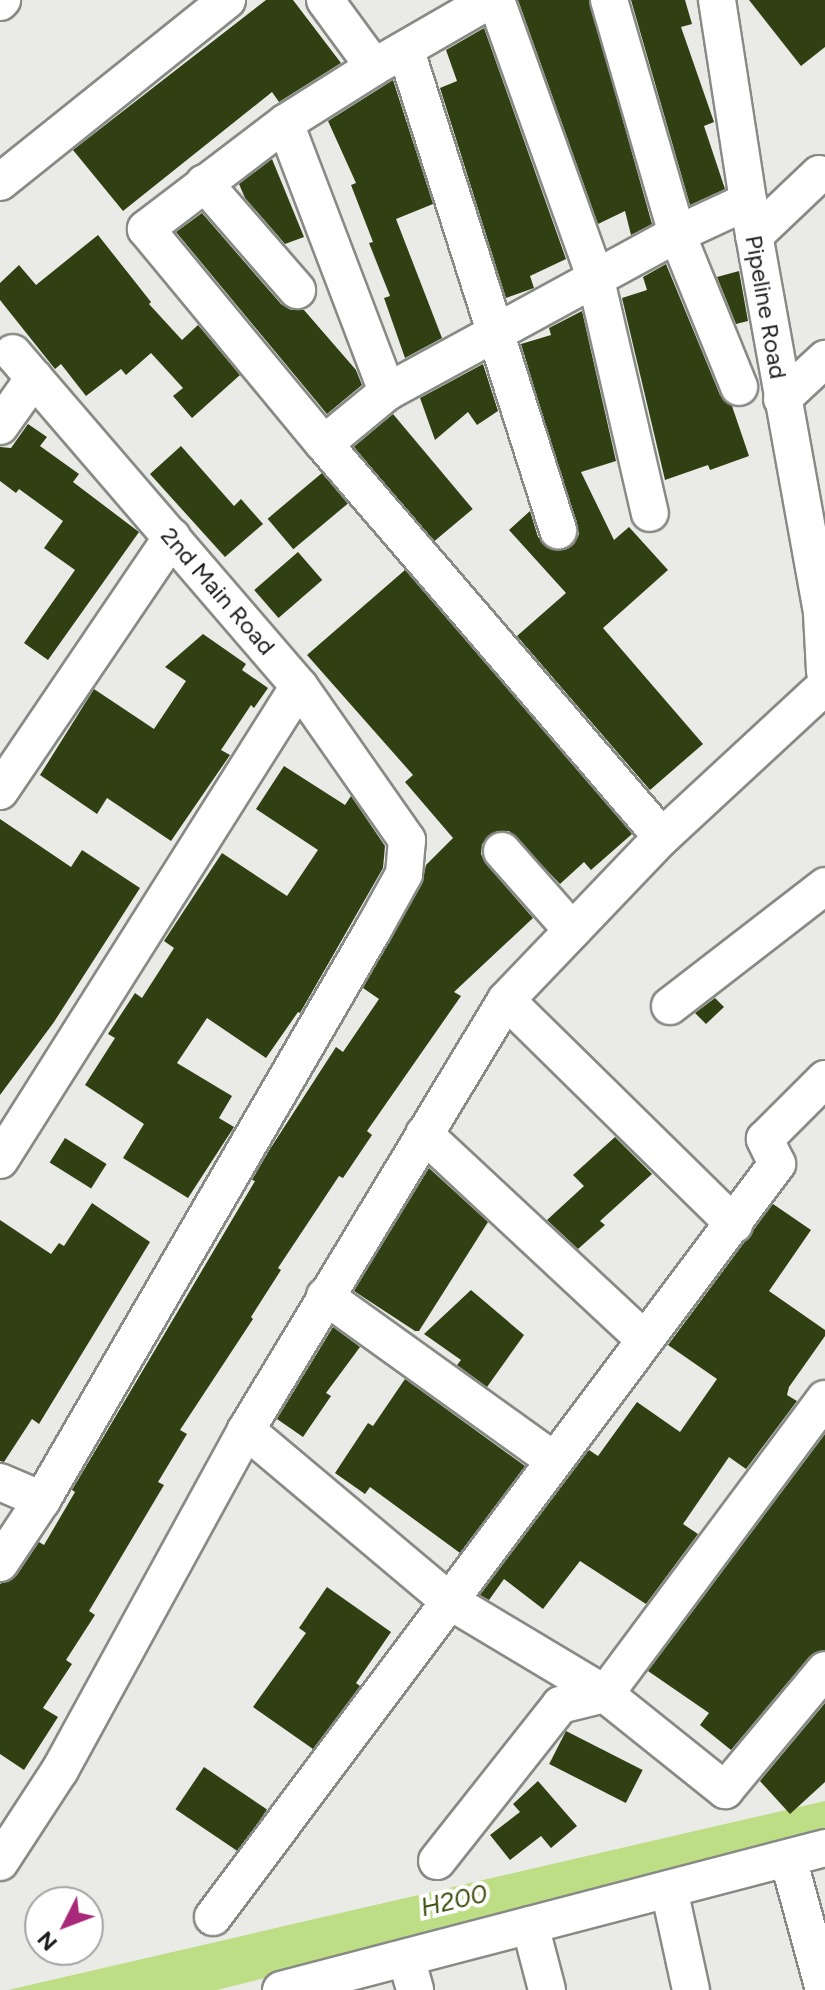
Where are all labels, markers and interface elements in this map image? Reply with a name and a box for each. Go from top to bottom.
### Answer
street label: Pipeline Road [739,233,793,381]
street label: 2nd Main Road [155,521,281,661]
water label: H200 [418,1878,490,1924]
north arrow [24,1886,104,1966]
text: N [32,1926,63,1956]

